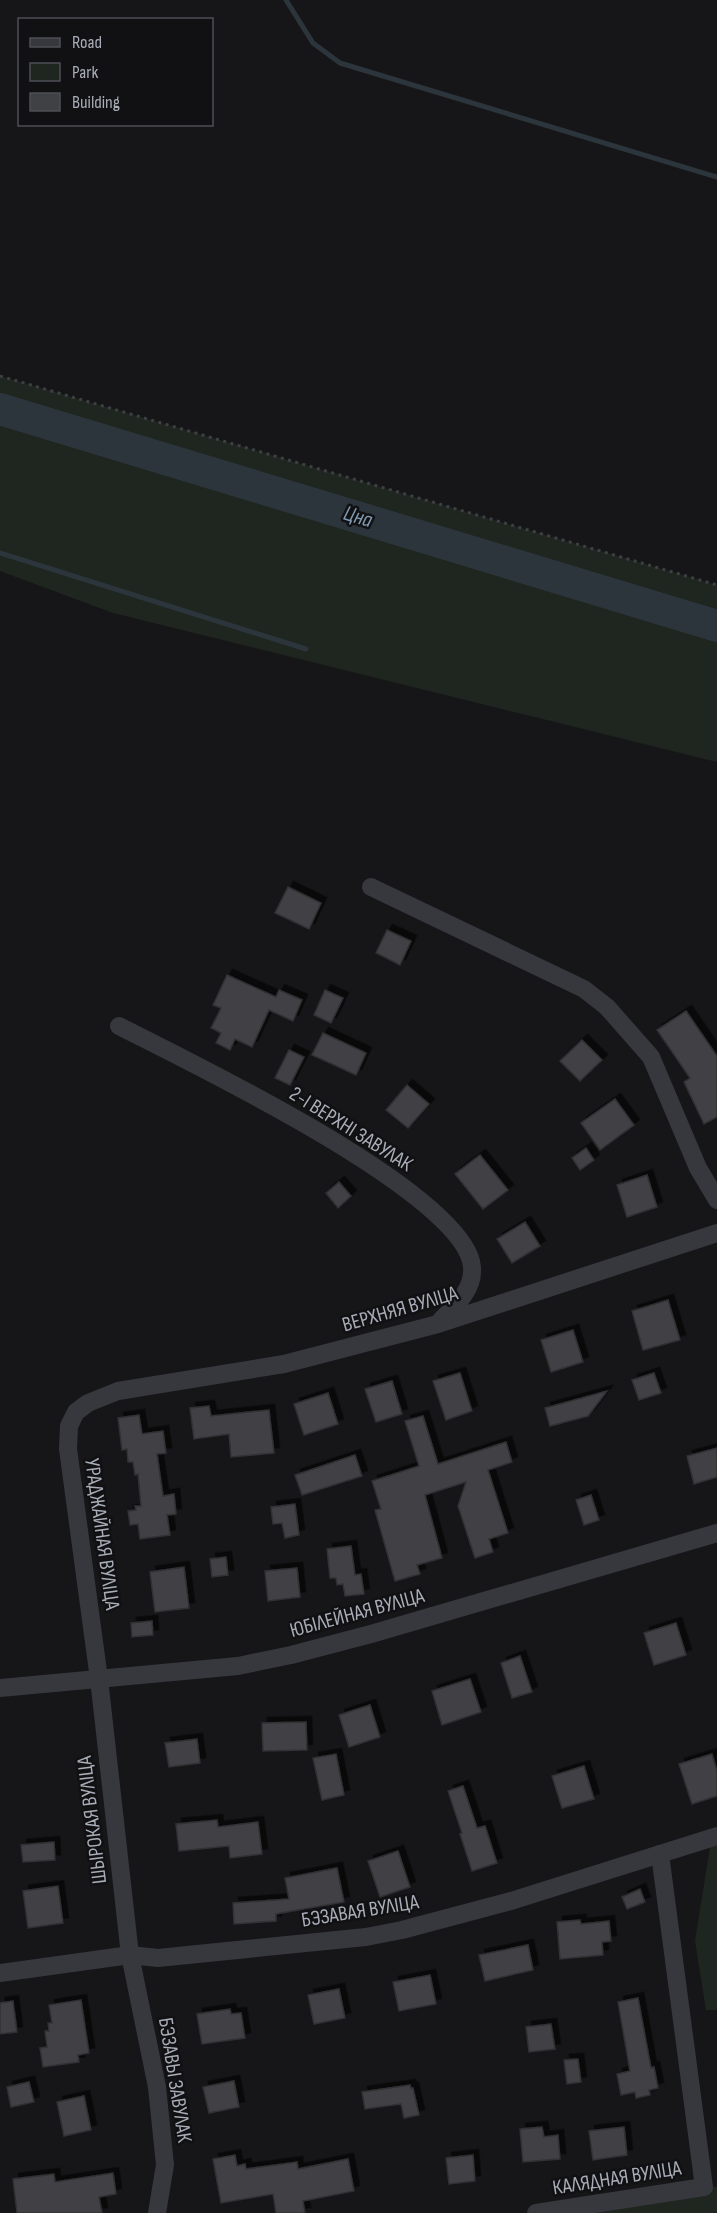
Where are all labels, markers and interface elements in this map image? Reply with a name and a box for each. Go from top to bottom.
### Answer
legend [18,18,213,126]
text: Road [72,32,102,53]
text: Park [72,62,98,83]
text: Building [72,92,120,113]
water label: Цна [340,500,376,534]
street label: 2-І ВЕРХНІ ЗАВУЛАК [285,1081,418,1177]
street label: ВЕРХНЯЯ ВУЛІЦА [339,1280,462,1337]
street label: УРАДЖАЙНАЯ ВУЛІЦА [79,1457,125,1612]
street label: ЮБІЛЕЙНАЯ ВУЛІЦА [287,1583,428,1643]
street label: ШЫРОКАЯ ВУЛІЦА [72,1754,112,1885]
street label: БЭЗАВАЯ ВУЛІЦА [300,1889,421,1933]
street label: БЭЗАВЫ ЗАВУЛАК [153,2016,197,2145]
street label: КАЛЯДНАЯ ВУЛІЦА [551,2155,684,2201]

